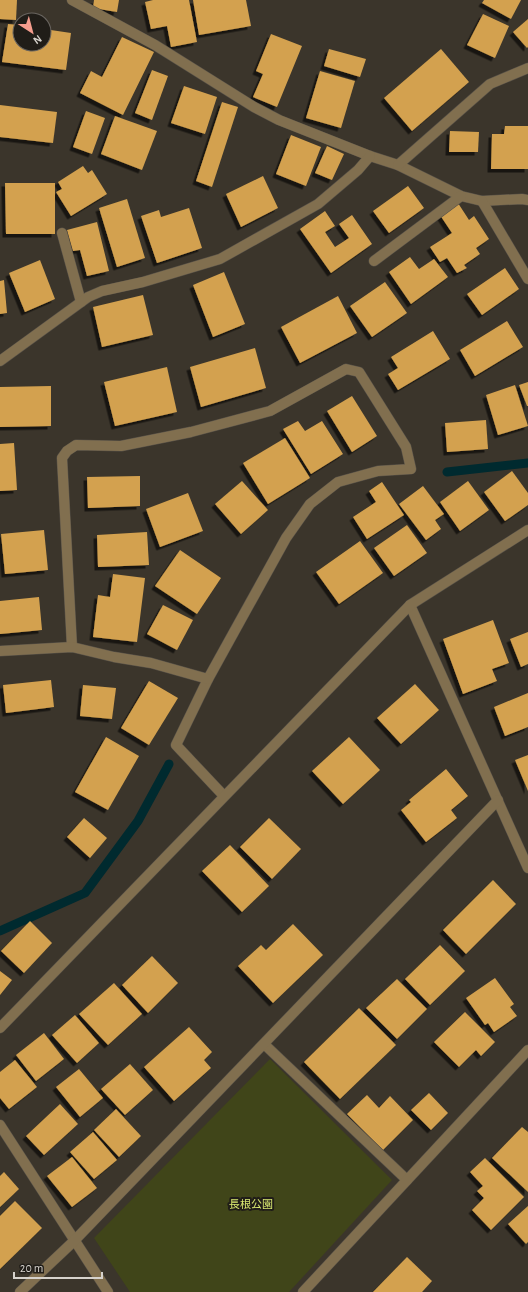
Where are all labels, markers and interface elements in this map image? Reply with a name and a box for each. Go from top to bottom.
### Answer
north arrow [12,12,52,52]
text: N [31,33,44,46]
park label: 長根公園 [229,1198,273,1210]
scale bar [14,1254,102,1280]
text: 20 m [20,1262,43,1274]

